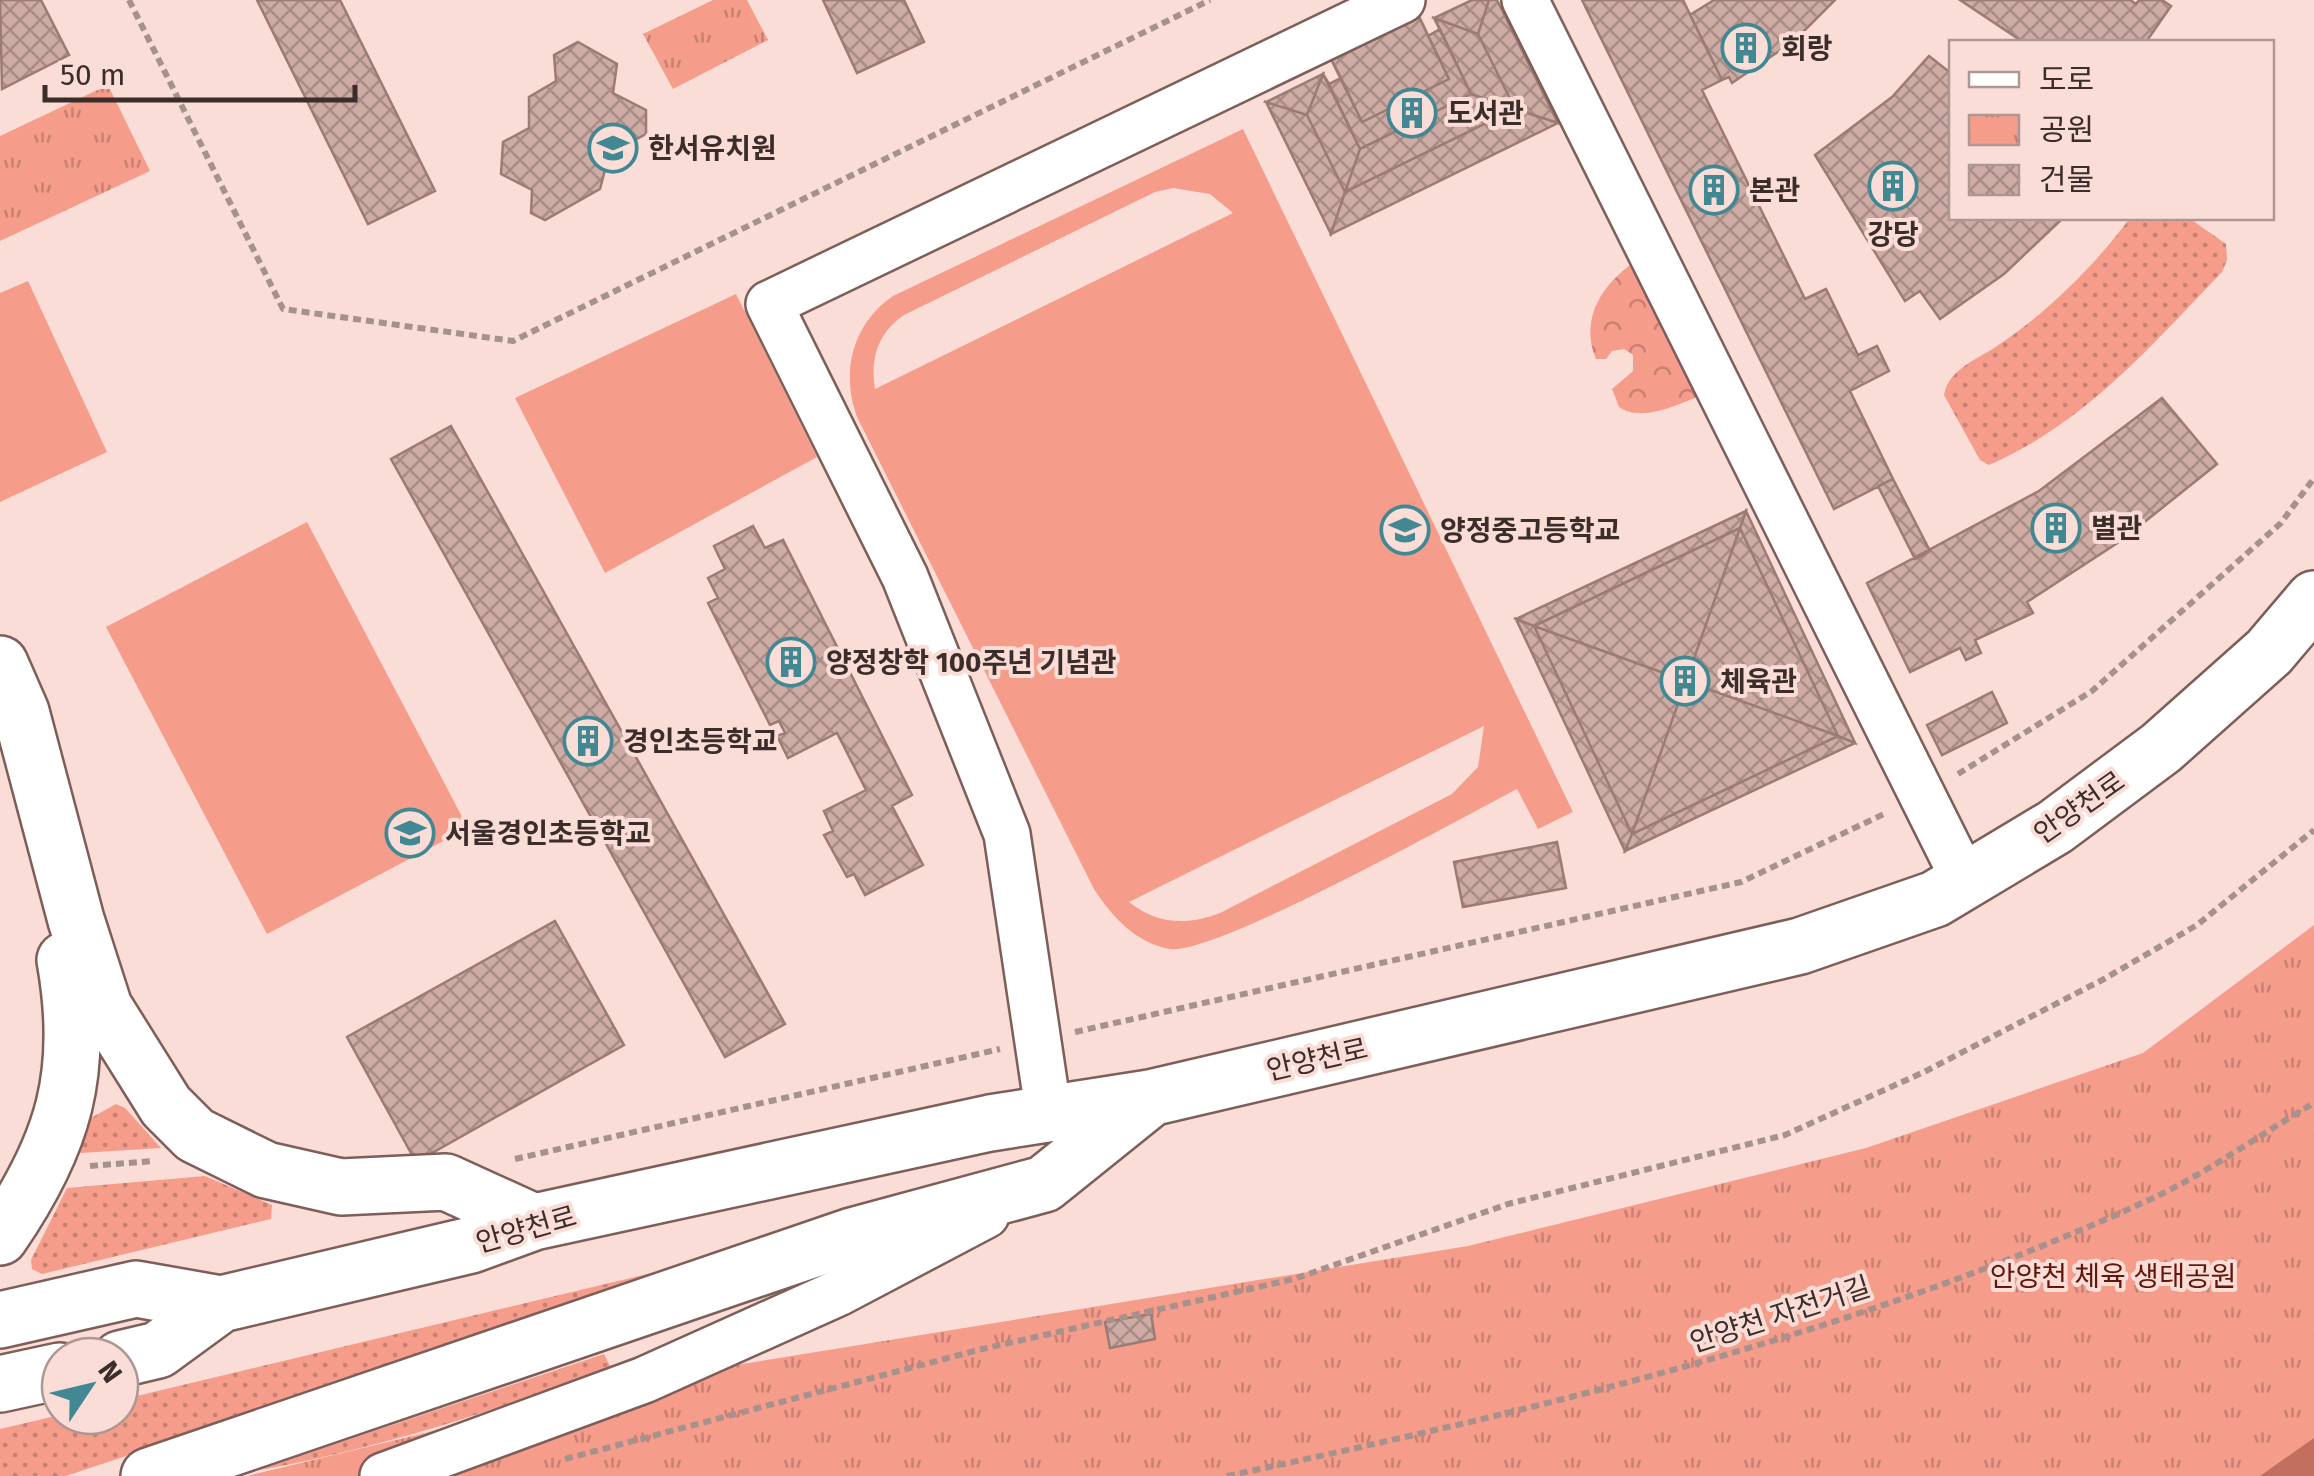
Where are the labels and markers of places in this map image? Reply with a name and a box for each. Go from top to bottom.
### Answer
building icon: 회랑 [1720,22,1772,74]
place label: 회랑 [1781,32,1833,65]
building icon: 도서관 [1386,87,1438,139]
place label: 도서관 [1447,97,1524,130]
school or university icon: 한서유치원 [587,122,639,174]
place label: 한서유치원 [648,132,777,165]
building icon: 강당 [1867,160,1919,212]
building icon: 본관 [1688,164,1740,216]
place label: 본관 [1749,174,1801,207]
place label: 강당 [1867,218,1919,251]
building icon: 별관 [2030,502,2082,554]
school or university icon: 양정중고등학교 [1379,504,1431,556]
place label: 별관 [2091,512,2143,545]
place label: 양정중고등학교 [1440,514,1620,547]
building icon: 양정창학 100주년 기념관 [765,636,817,688]
place label: 양정창학 100주년 기념관 [826,646,1117,679]
building icon: 체육관 [1659,655,1711,707]
place label: 체육관 [1720,665,1797,698]
building icon: 경인초등학교 [562,715,614,767]
place label: 경인초등학교 [623,725,778,758]
school or university icon: 서울경인초등학교 [384,807,436,859]
place label: 서울경인초등학교 [445,817,651,850]

